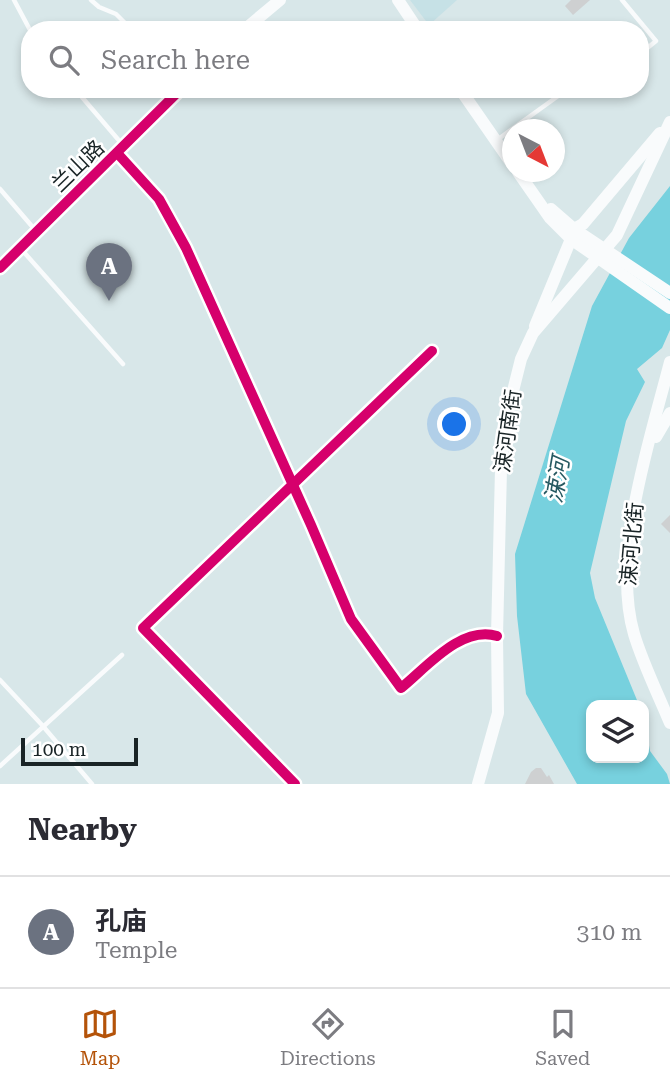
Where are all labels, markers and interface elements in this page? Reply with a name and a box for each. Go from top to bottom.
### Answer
search box [21,21,649,98]
icon: search [45,41,83,79]
text: Search here [101,45,250,75]
north arrow [502,119,565,182]
street label: 兰山路 [47,135,109,197]
pin: A [86,243,132,301]
street label: 涑河南街 [490,388,526,474]
your location [437,407,471,441]
water label: 涑河 [540,451,575,505]
street label: 涑河北街 [616,501,648,587]
map controls [586,700,649,763]
button: layers [586,700,649,763]
scale bar [21,735,138,767]
text: 100 m [32,738,86,761]
text: Nearby [28,812,137,847]
text: 孔庙 [95,906,147,936]
text: A [43,919,59,946]
text: 310 m [577,919,642,946]
text: Temple [95,937,177,964]
tab: Map [80,1005,120,1070]
tab: Directions [280,1005,376,1070]
tab: Saved [535,1005,590,1070]

